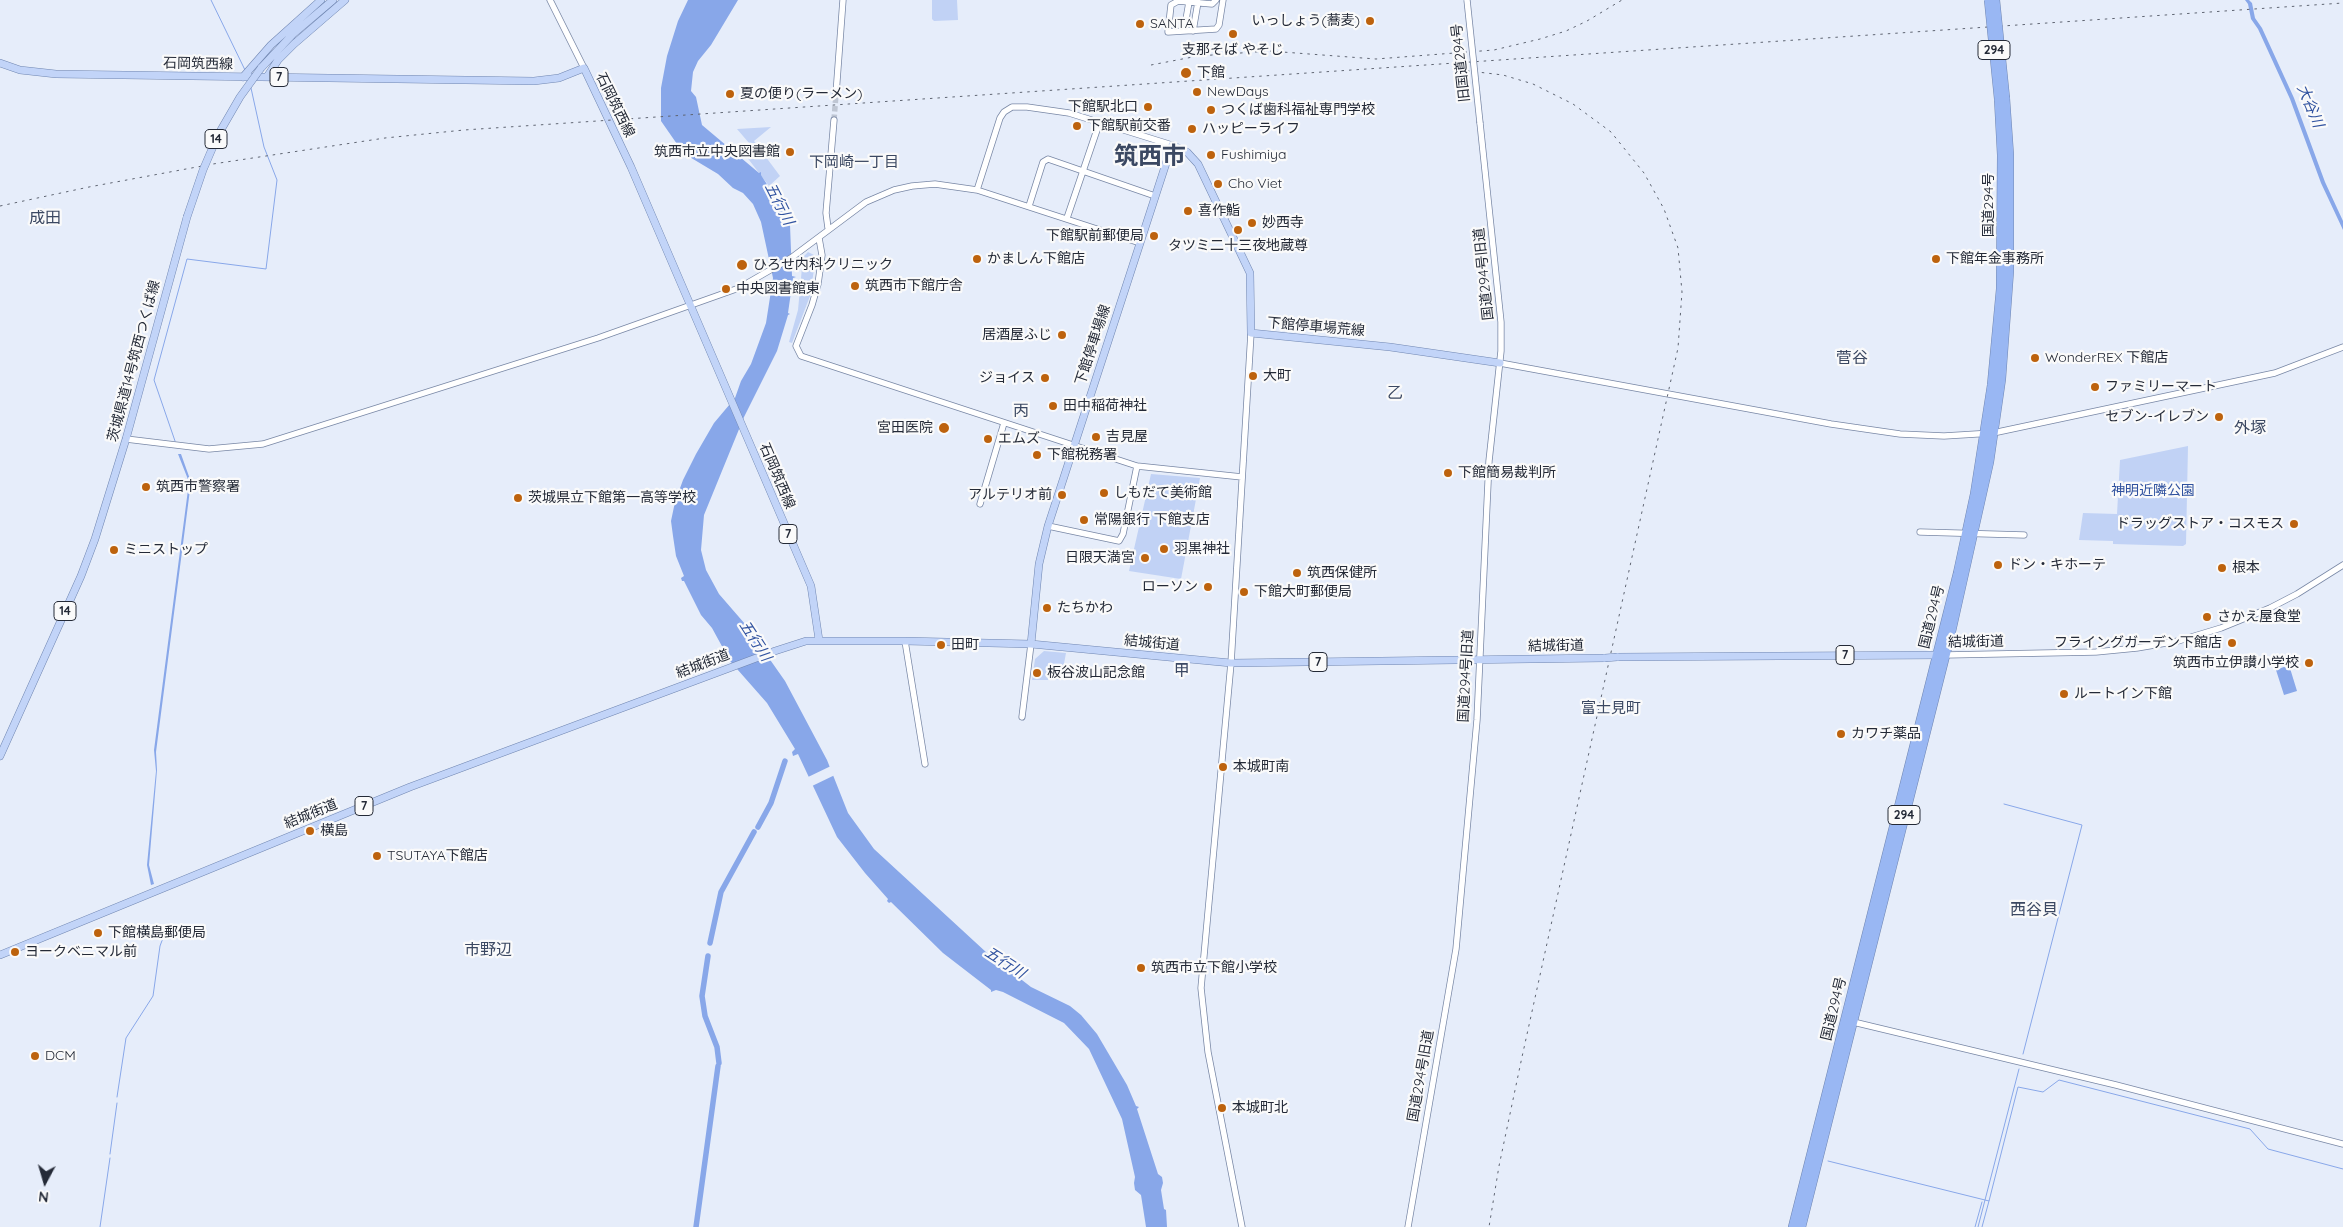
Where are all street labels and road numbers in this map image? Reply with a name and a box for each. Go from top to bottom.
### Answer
street label: 旧国道294号 [1449,23,1473,103]
road number: 294 [1978,40,2010,60]
street label: 石岡筑西線 [163,55,233,73]
road number: 7 [270,68,288,86]
street label: 石岡筑西線 [592,70,638,140]
road number: 14 [205,130,227,148]
street label: 国道294号 [1981,173,1997,237]
street label: 国道294号旧道 [1471,227,1497,321]
street label: 茨城県道14号筑西つくば線 [104,278,164,444]
street label: 下館停車場線 [1072,302,1114,388]
street label: 下館停車場荒線 [1266,314,1366,340]
street label: 石岡筑西線 [756,441,798,511]
road number: 7 [779,524,797,544]
street label: 国道294号 [1916,583,1948,651]
road number: 14 [54,602,76,620]
street label: 国道294号旧道 [1455,629,1477,723]
street label: 結城街道 [1123,632,1181,654]
street label: 結城街道 [1948,633,2004,651]
street label: 結城街道 [1528,637,1584,655]
street label: 結城街道 [674,646,732,682]
road number: 7 [1836,646,1854,664]
road number: 7 [1309,652,1327,672]
street label: 結城街道 [282,796,340,832]
road number: 7 [355,796,373,816]
road number: 294 [1888,806,1920,824]
street label: 国道294号 [1818,975,1850,1043]
street label: 国道294号旧道 [1405,1029,1437,1123]

